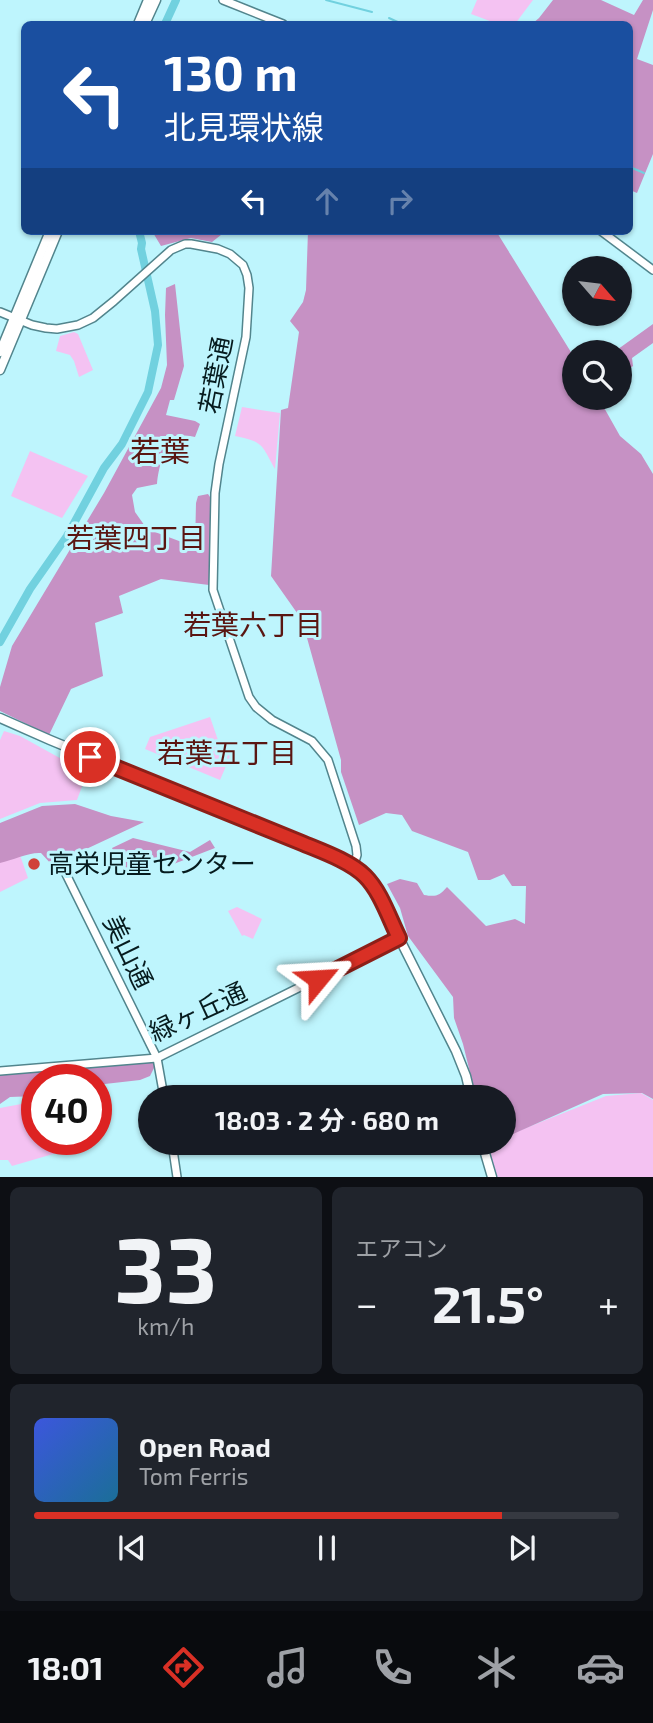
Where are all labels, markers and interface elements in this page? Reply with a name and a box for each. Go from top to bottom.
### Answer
text: 130 m [164,42,298,101]
icon: left [49,49,140,140]
text: 北見環状線 [164,107,324,145]
icon: left [235,182,273,220]
icon: ahead [308,182,346,220]
icon: right [381,182,419,220]
north arrow [562,256,632,326]
map controls [562,256,632,410]
street label: 若葉通 [192,333,237,416]
button: search [562,340,632,410]
district label: 若葉 [130,432,190,468]
district label: 若葉四丁目 [66,520,206,554]
district label: 若葉六丁目 [183,607,323,641]
pin [60,727,120,787]
district label: 若葉五丁目 [157,735,297,769]
icon: arrive [71,738,109,776]
place label: 高栄児童センター [48,847,256,878]
marker: 高栄児童センター [26,856,42,872]
street label: 美山通 [98,909,160,993]
position arrow [281,942,355,1016]
street label: 緑ヶ丘通 [144,975,251,1047]
speed limit sign: 40 [21,1064,112,1155]
text: 18:03 · 2 分 · 680 m [215,1104,439,1135]
text: 33 [114,1212,217,1321]
text: エアコン [356,1234,448,1262]
text: 21.5° [432,1271,544,1333]
text: − [356,1280,378,1326]
text: + [598,1280,619,1326]
text: km/h [137,1312,194,1340]
text: Open Road [139,1431,271,1462]
text: Tom Ferris [139,1462,248,1490]
icon: previous [113,1529,151,1567]
icon: pause [308,1529,346,1567]
icon: next [503,1529,541,1567]
icon: directions [159,1643,208,1692]
icon: music [263,1643,312,1692]
icon: phone [368,1643,417,1692]
icon: climate [472,1643,521,1692]
icon: car [576,1643,625,1692]
text: 18:01 [28,1648,104,1686]

